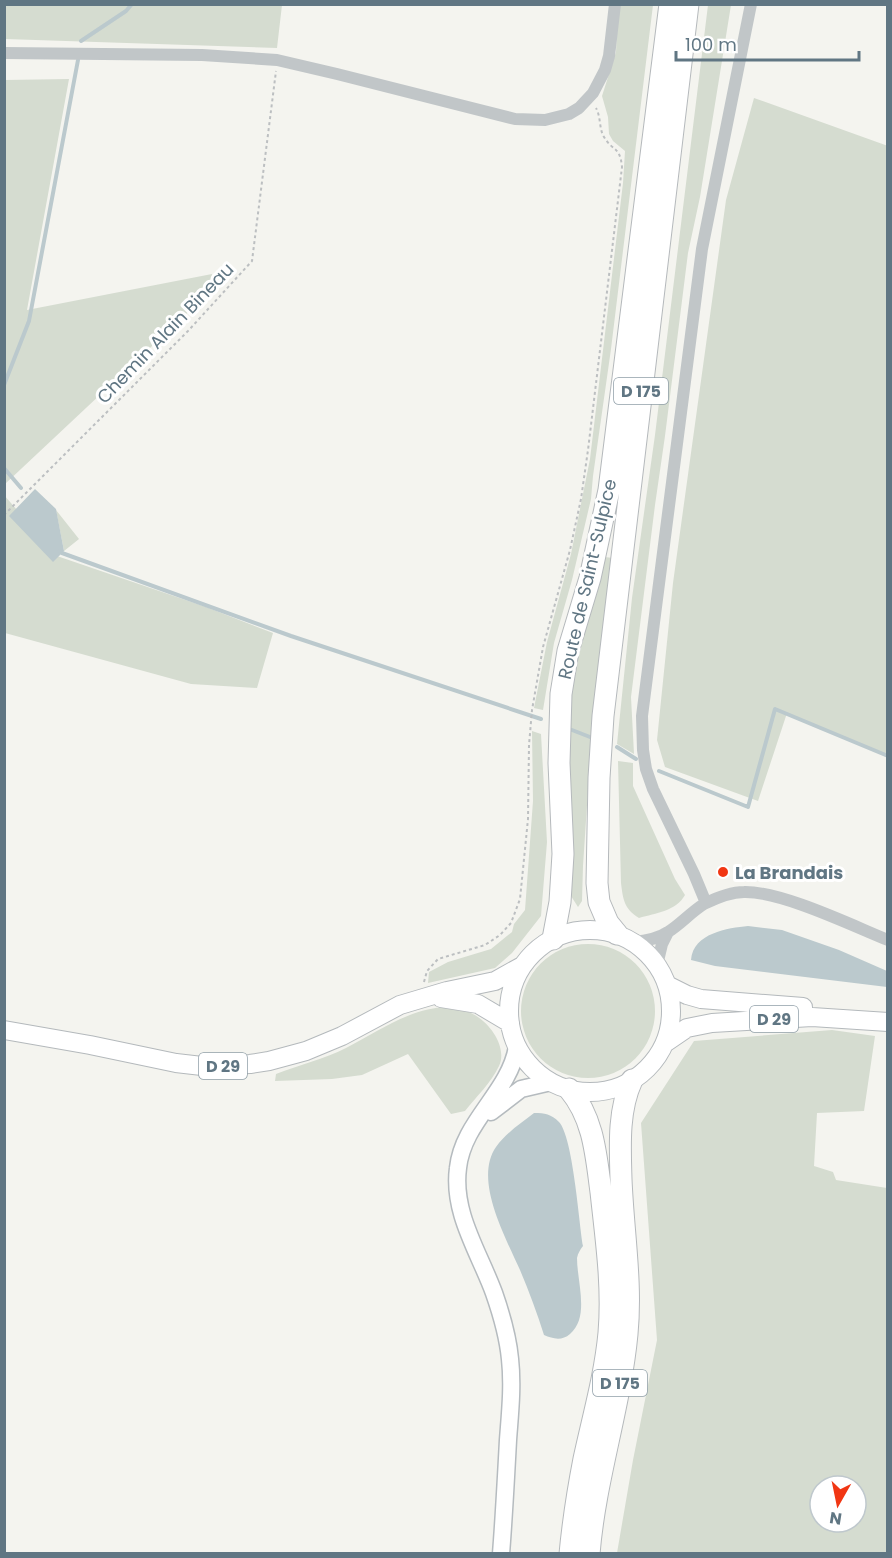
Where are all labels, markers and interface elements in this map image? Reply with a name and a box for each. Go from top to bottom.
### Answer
scale bar [676,24,859,62]
text: 100 m [685,32,737,57]
street label: Chemin Alain Bineau [91,257,239,409]
road number: D 175 [614,378,668,404]
street label: Route de Saint-Sulpice [552,476,622,682]
place label: La Brandais [735,860,843,885]
marker: La Brandais [716,865,730,879]
road number: D 29 [750,1006,798,1032]
road number: D 29 [199,1053,247,1079]
road number: D 175 [593,1370,647,1396]
north arrow [808,1474,868,1534]
text: N [828,1506,843,1531]

